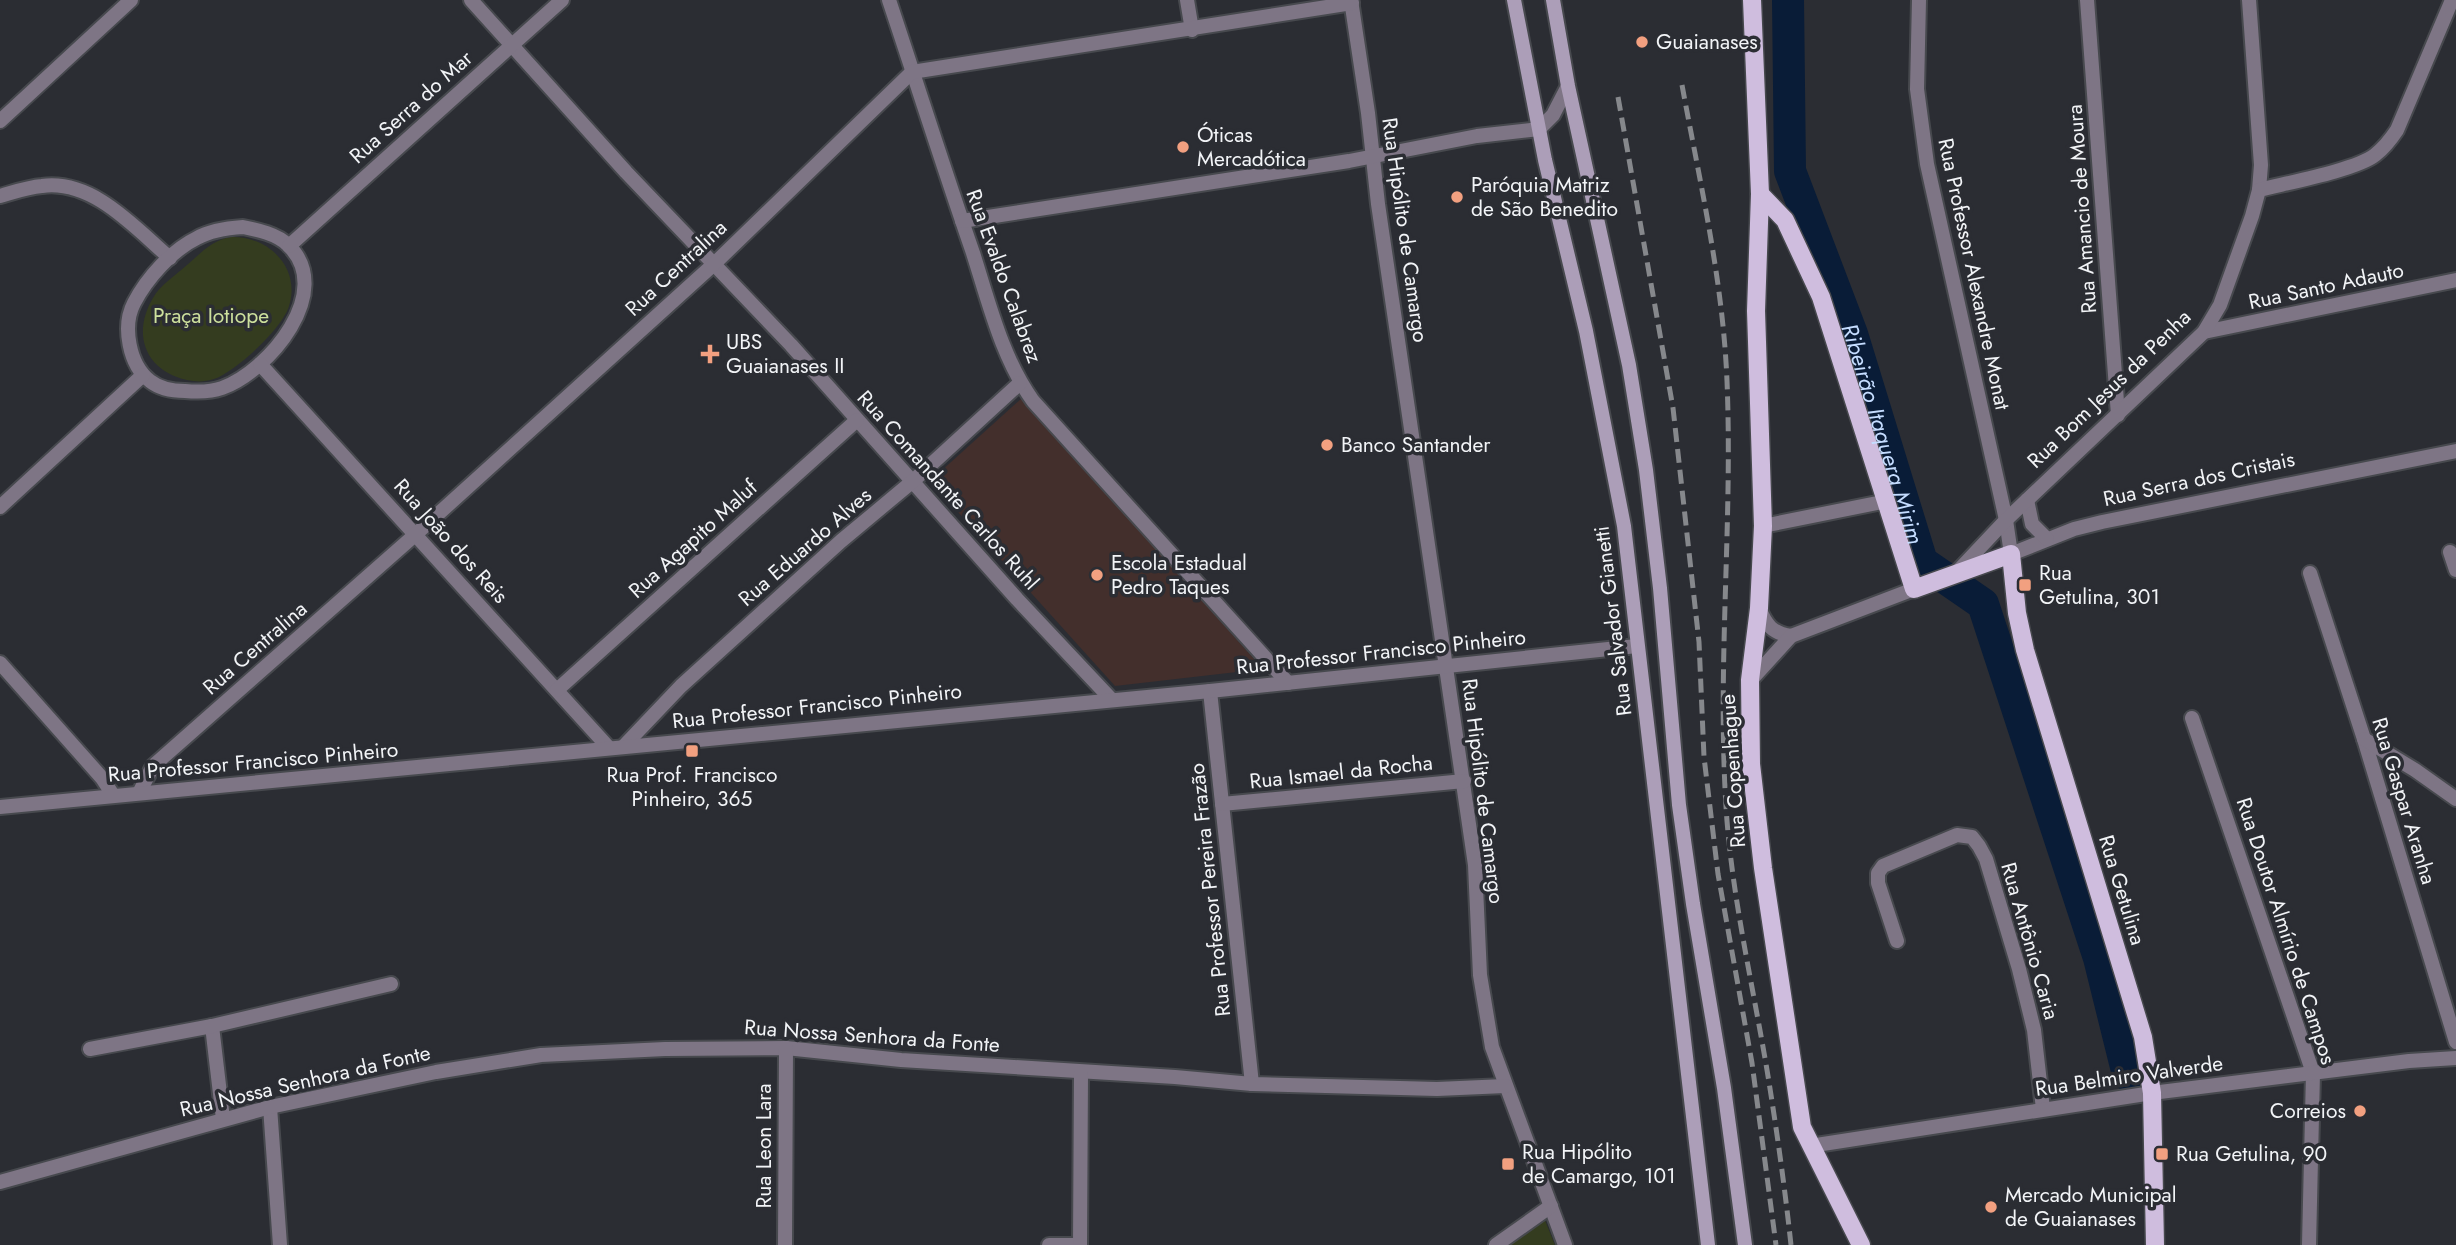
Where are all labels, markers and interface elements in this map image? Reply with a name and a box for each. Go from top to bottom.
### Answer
place label: Guaianases [1656,27,1758,57]
marker: Guaianases [1634,34,1650,50]
street label: Rua Serra do Mar [343,43,480,170]
street label: Rua Amancio de Moura [2060,103,2104,315]
street label: Rua Hipólito de Camargo [1374,116,1436,344]
place label: Óticas Mercadótica [1197,120,1306,174]
street label: Rua Professor Alexandre Monat [1931,135,2017,413]
marker: Óticas Mercadótica [1175,139,1191,155]
place label: Paróquia Matriz de São Benedito [1471,170,1618,224]
street label: Rua Evaldo Calabrez [959,185,1050,367]
marker: Paróquia Matriz de São Benedito [1449,189,1465,205]
street label: Rua Centralina [619,213,733,323]
street label: Rua Santo Adauto [2246,255,2406,317]
park label: Praça Iotiope [153,301,269,331]
street label: Rua Bom Jesus da Penha [2020,303,2198,475]
water label: Ribeirão Itaquera Mirim [1832,318,1933,549]
place label: UBS Guaianases II [726,327,844,381]
marker: UBS Guaianases II [700,344,720,364]
street label: Rua Comandante Carlos Ruhl [850,384,1046,596]
place label: Banco Santander [1341,430,1491,460]
marker: Banco Santander [1319,437,1335,453]
street label: Rua Serra dos Cristais [2100,444,2298,514]
street label: Rua João dos Reis [387,472,515,610]
street label: Rua Agapito Maluf [622,472,765,605]
street label: Rua Eduardo Alves [732,481,878,613]
street label: Rua Salvador Gianetti [1586,524,1640,718]
place label: Escola Estadual Pedro Taques [1111,548,1247,602]
place label: Rua Getulina, 301 [2039,558,2160,612]
marker: Escola Estadual Pedro Taques [1089,567,1105,583]
marker: Rua Getulina, 301 [2017,577,2033,593]
street label: Rua Centralina [196,594,314,702]
street label: Rua Professor Francisco Pinheiro [1235,622,1527,682]
street label: Rua Professor Francisco Pinheiro [671,676,963,736]
street label: Rua Hipólito de Camargo [1454,677,1512,905]
street label: Rua Copenhague [1713,693,1753,849]
street label: Rua Gaspar Aranha [2364,714,2444,888]
street label: Rua Professor Francisco Pinheiro [107,734,399,790]
marker: Rua Prof. Francisco Pinheiro, 365 [684,743,700,759]
street label: Rua Ismael da Rocha [1248,747,1434,797]
place label: Rua Prof. Francisco Pinheiro, 365 [606,760,778,814]
street label: Rua Professor Pereira Frazão [1182,762,1238,1018]
street label: Rua Doutor Almírio de Campos [2229,794,2343,1068]
street label: Rua Getulina [2091,831,2153,949]
street label: Rua Antônio Caria [1993,859,2067,1023]
street label: Rua Nossa Senhora da Fonte [743,1012,1001,1060]
street label: Rua Nossa Senhora da Fonte [177,1038,433,1124]
street label: Rua Belmiro Valverde [2033,1048,2225,1104]
street label: Rua Leon Lara [749,1083,779,1209]
place label: Correios [2270,1096,2346,1126]
marker: Correios [2352,1103,2368,1119]
place label: Rua Hipólito de Camargo, 101 [1522,1137,1676,1191]
place label: Rua Getulina, 90 [2176,1139,2327,1169]
marker: Rua Getulina, 90 [2154,1146,2170,1162]
marker: Rua Hipólito de Camargo, 101 [1500,1156,1516,1172]
place label: Mercado Municipal de Guaianases [2005,1180,2177,1234]
marker: Mercado Municipal de Guaianases [1983,1199,1999,1215]

